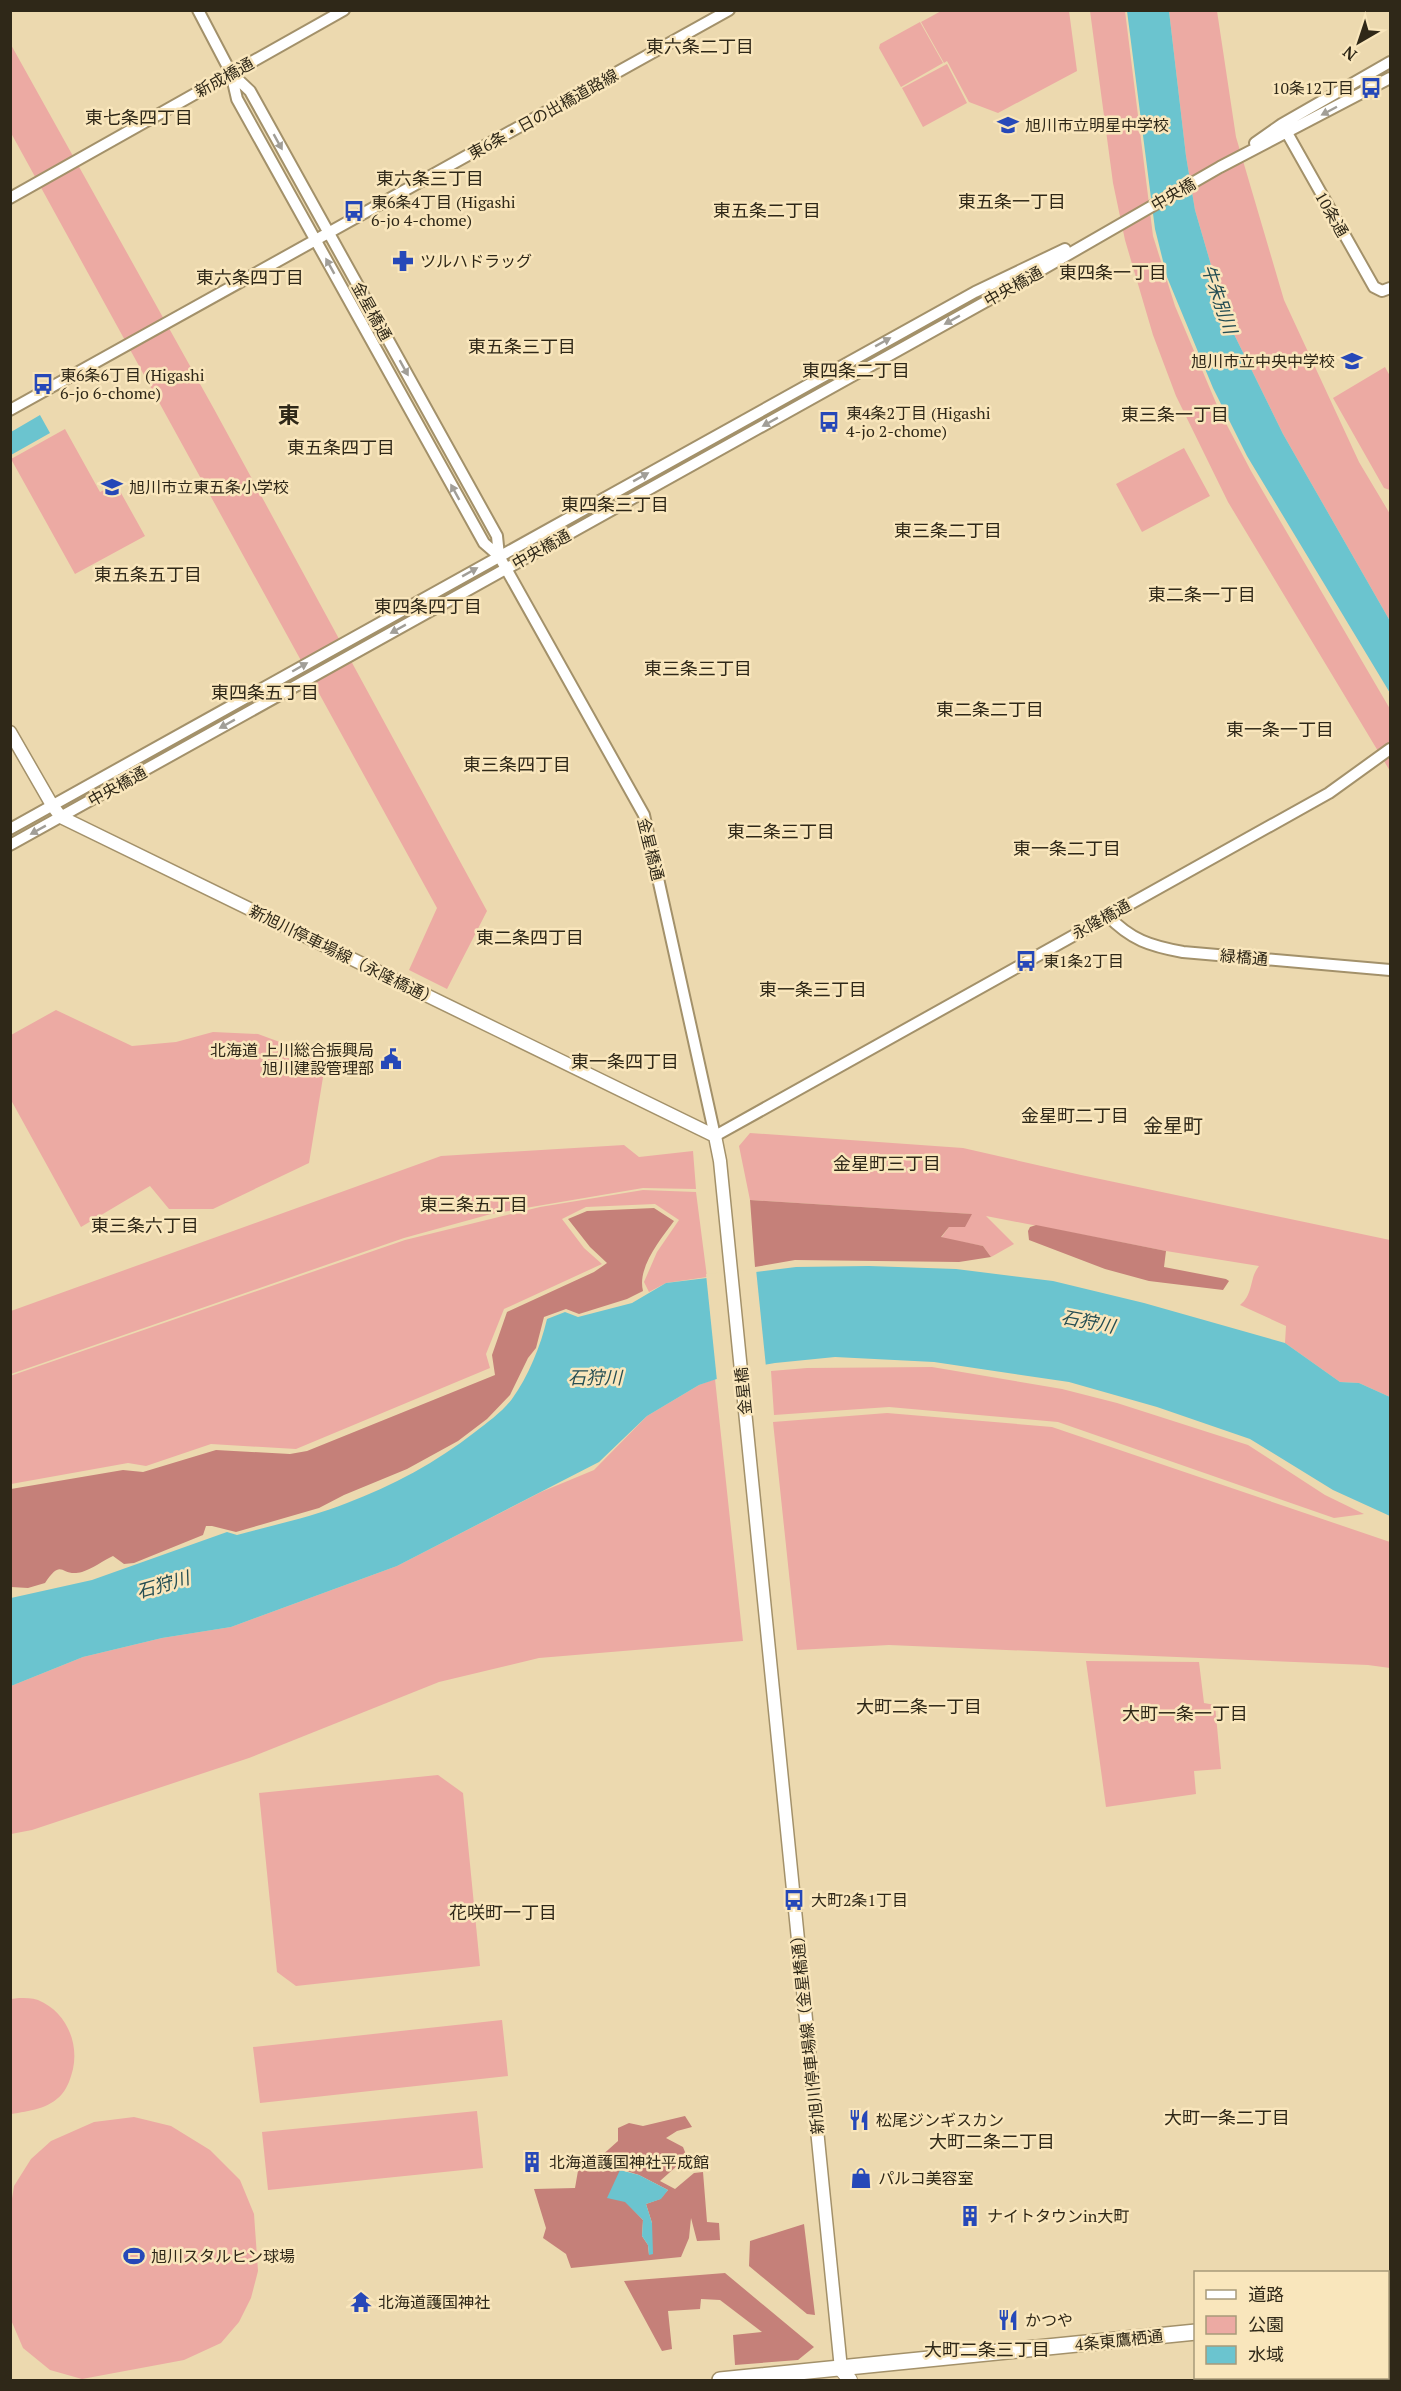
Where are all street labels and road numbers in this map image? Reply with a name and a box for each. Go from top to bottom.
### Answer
street label: 新成橋通 [191,52,257,102]
street label: 東6条・日の出橋道路線 [464,64,622,164]
street label: 中央橋 [1147,172,1199,216]
street label: 10条通 [1310,187,1354,241]
street label: 中央橋通 [980,261,1046,311]
street label: 金星橋通 [347,278,397,344]
street label: 中央橋通 [508,524,574,574]
street label: 中央橋通 [84,761,150,811]
street label: 金星橋通 [633,815,669,883]
street label: 永隆橋通 [1068,894,1134,944]
street label: 新旭川停車場線（永隆橋通） [246,900,442,1010]
street label: 緑橋通 [1219,944,1269,970]
street label: 金星橋 [730,1366,756,1416]
street label: 新旭川停車場線（金星橋通） [785,1926,829,2136]
street label: 4条東鷹栖通 [1074,2324,1164,2356]

